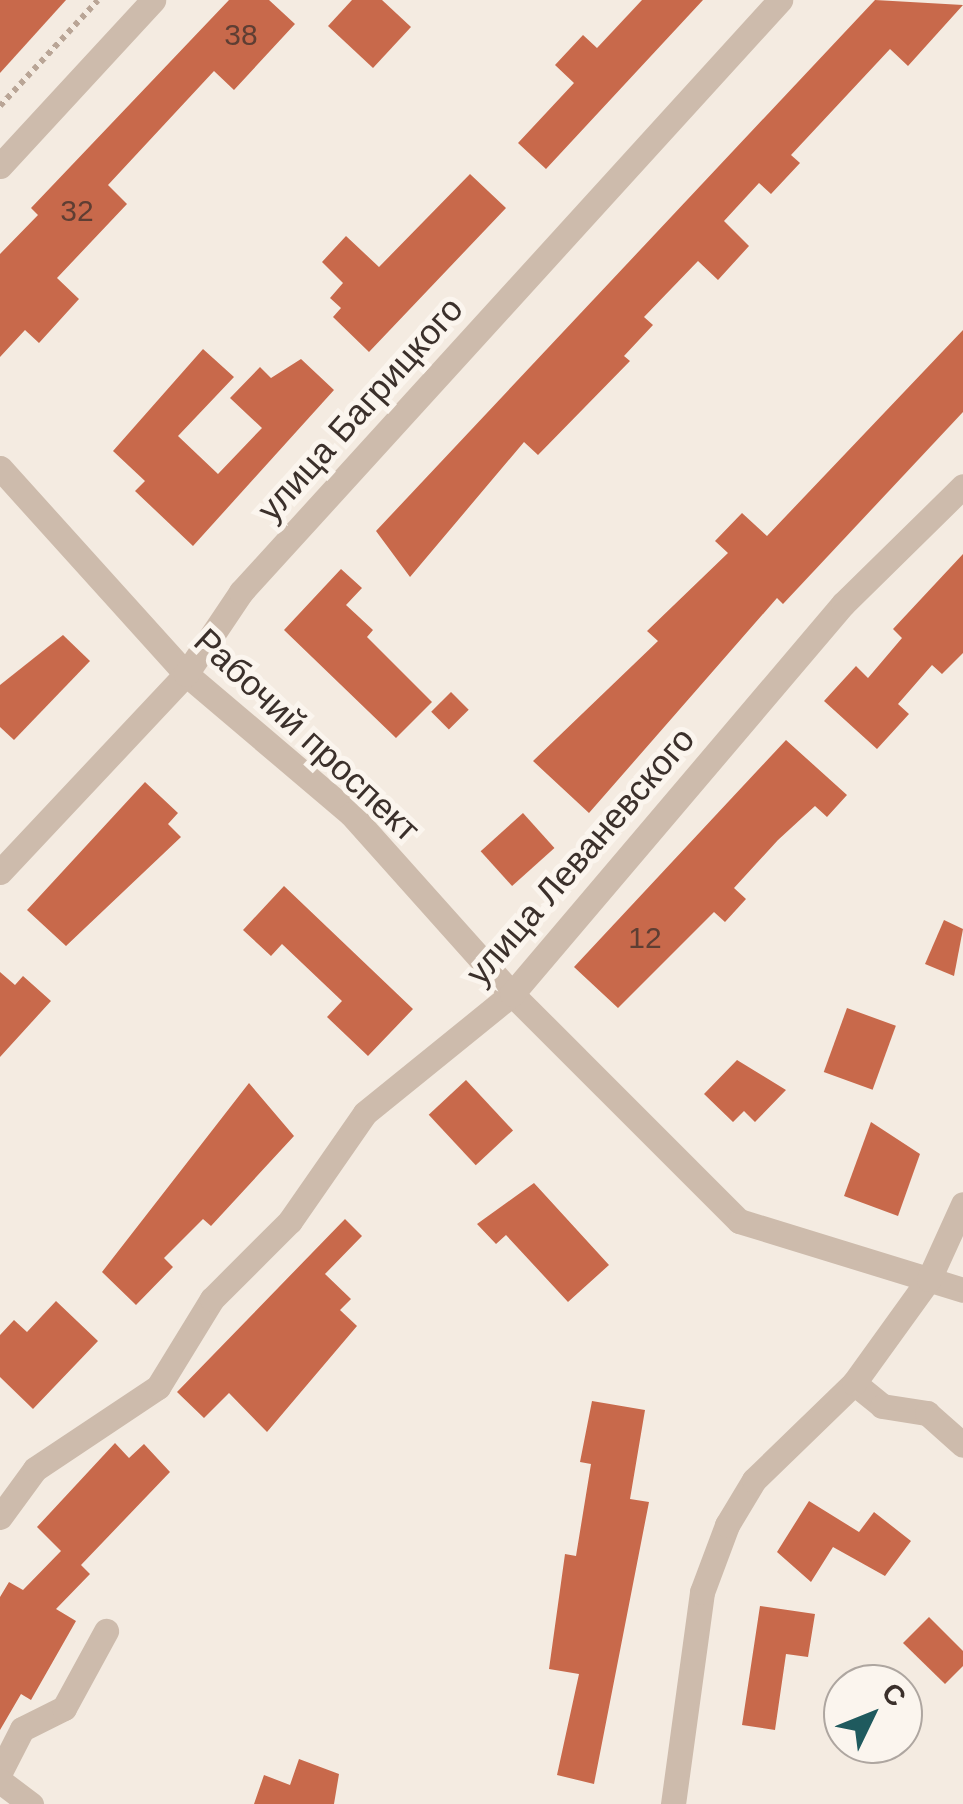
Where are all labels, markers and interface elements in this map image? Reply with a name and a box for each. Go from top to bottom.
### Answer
house number: 38 [224,17,258,53]
house number: 32 [60,193,94,229]
street label: улица Багрицкого [248,288,472,530]
street label: Рабочий проспект [186,620,428,850]
street label: улица Леваневского [457,719,703,993]
house number: 12 [628,920,662,956]
north arrow [823,1664,923,1764]
text: С [876,1677,912,1713]

